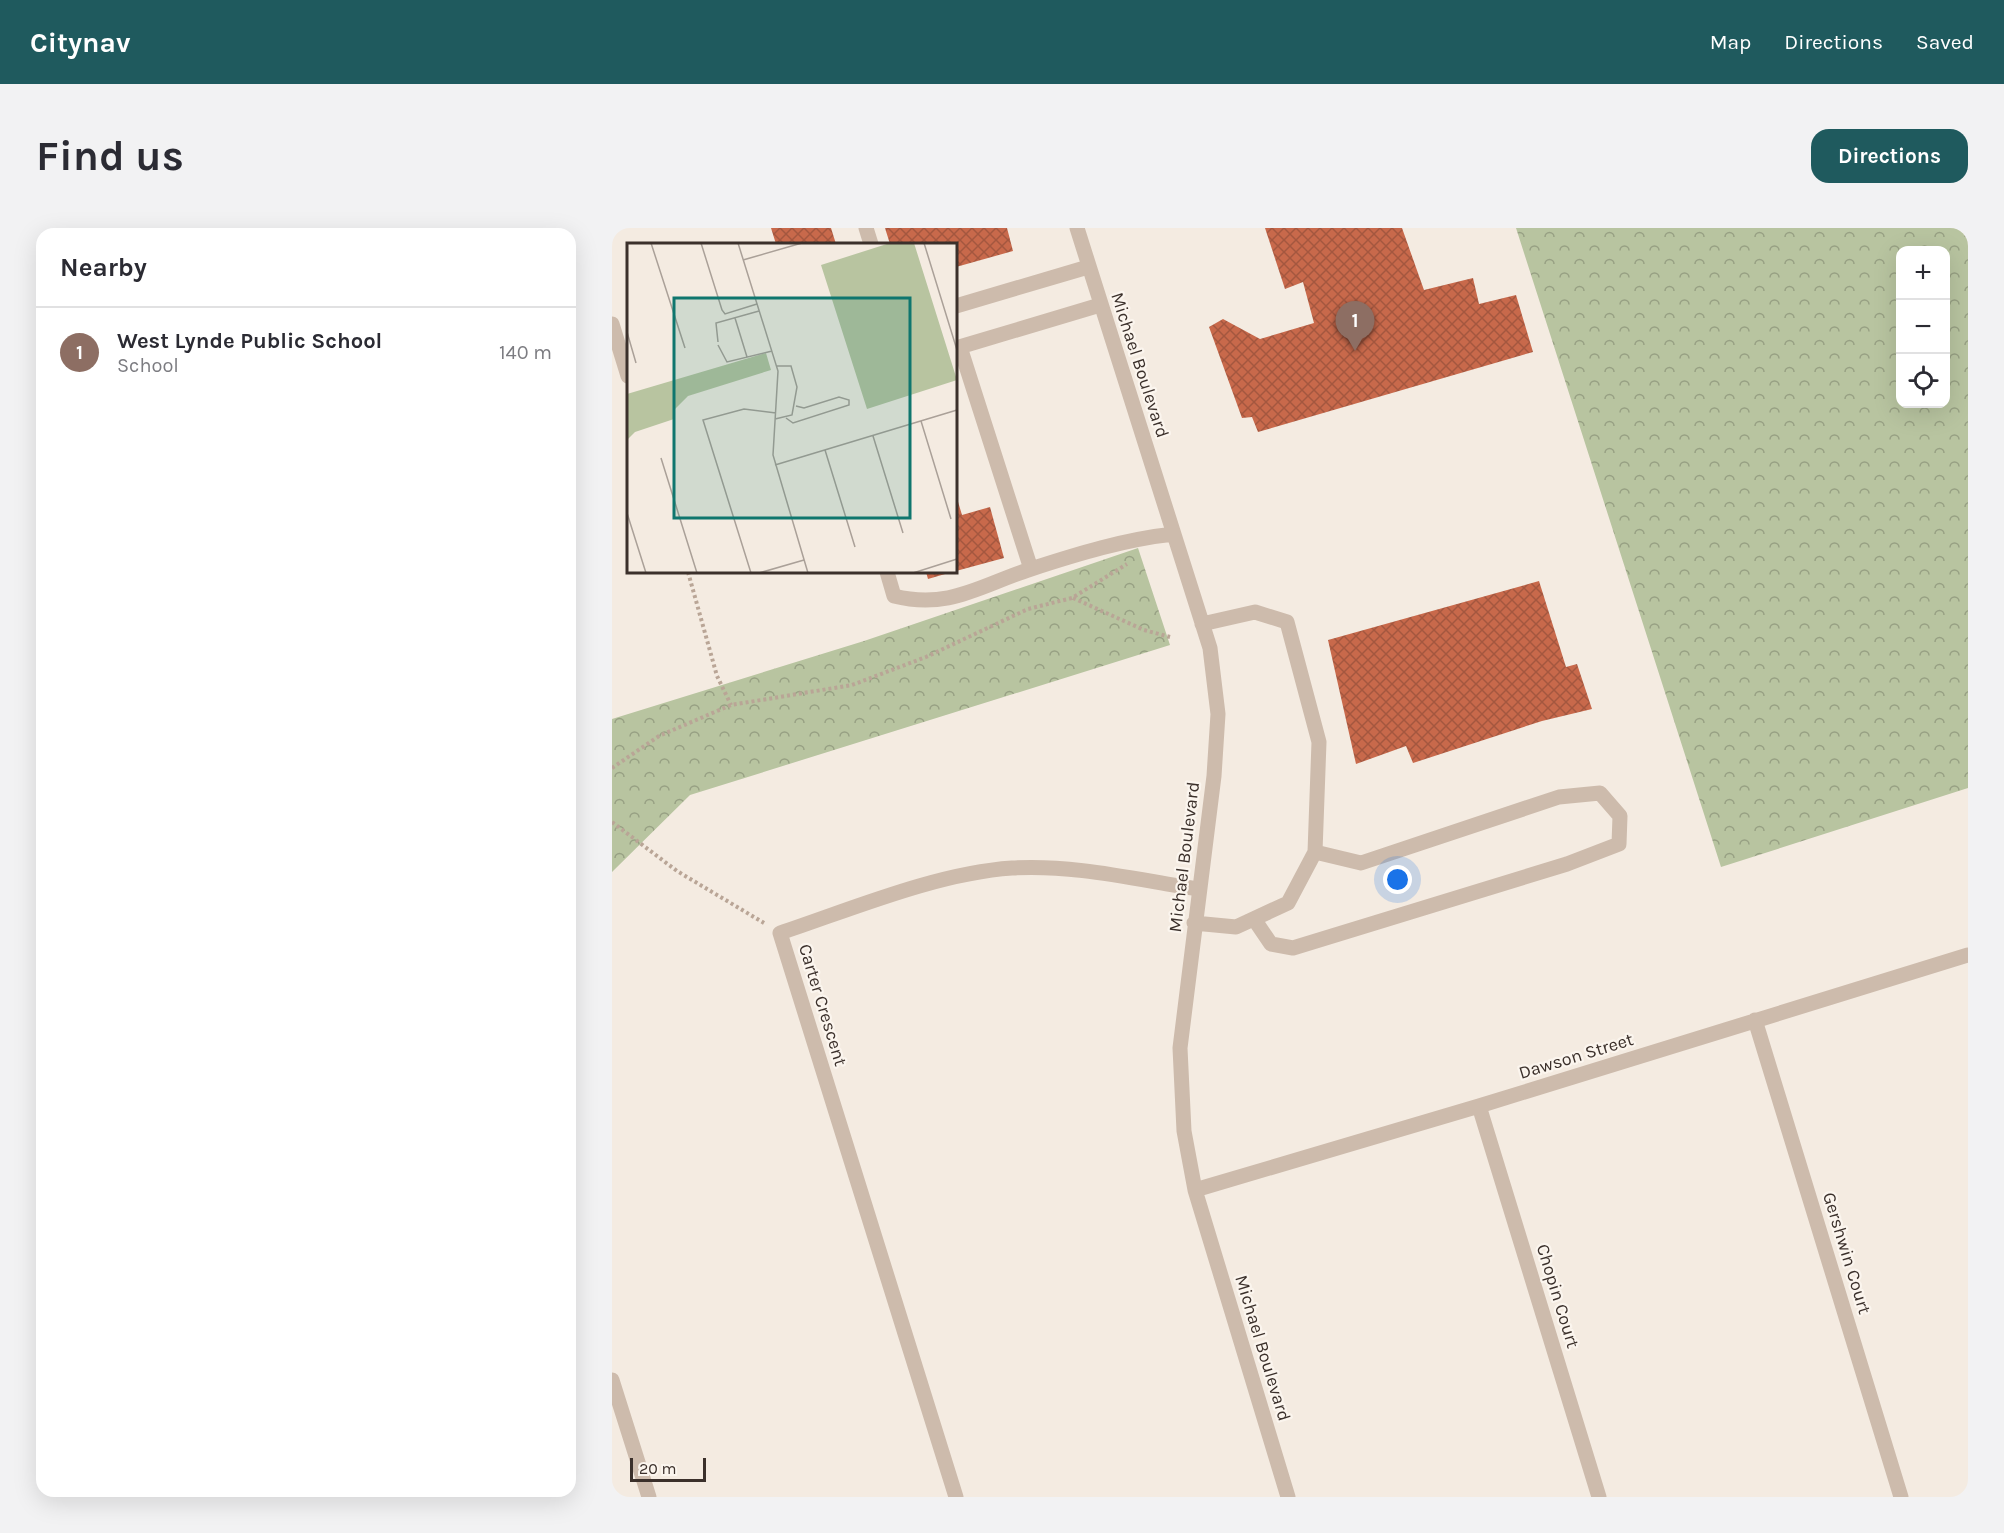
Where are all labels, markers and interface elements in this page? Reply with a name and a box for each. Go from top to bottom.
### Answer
text: Citynav [30,26,130,59]
text: Map [1710,30,1751,54]
text: Directions [1784,30,1883,54]
text: Saved [1916,30,1974,54]
button: Directions [1811,129,1968,183]
text: Find us [36,131,184,181]
inset map [627,243,957,573]
map controls [1896,246,1950,408]
button: + [1896,246,1950,300]
text: Nearby [60,252,147,283]
street label: Michael Boulevard [1106,290,1174,440]
button: − [1896,300,1950,354]
pin: 1 [1336,302,1374,351]
text: West Lynde Public School [117,328,382,354]
text: 1 [76,341,83,364]
text: 140 m [499,341,552,364]
text: School [117,354,179,377]
button: locate [1896,354,1950,408]
street label: Michael Boulevard [1164,780,1204,934]
your location [1383,865,1412,894]
street label: Carter Crescent [794,941,852,1069]
street label: Dawson Street [1516,1028,1636,1084]
street label: Gershwin Court [1818,1189,1876,1317]
street label: Chopin Court [1532,1241,1584,1351]
street label: Michael Boulevard [1230,1272,1296,1424]
scale bar [630,1455,706,1482]
text: 20 m [639,1459,677,1478]

